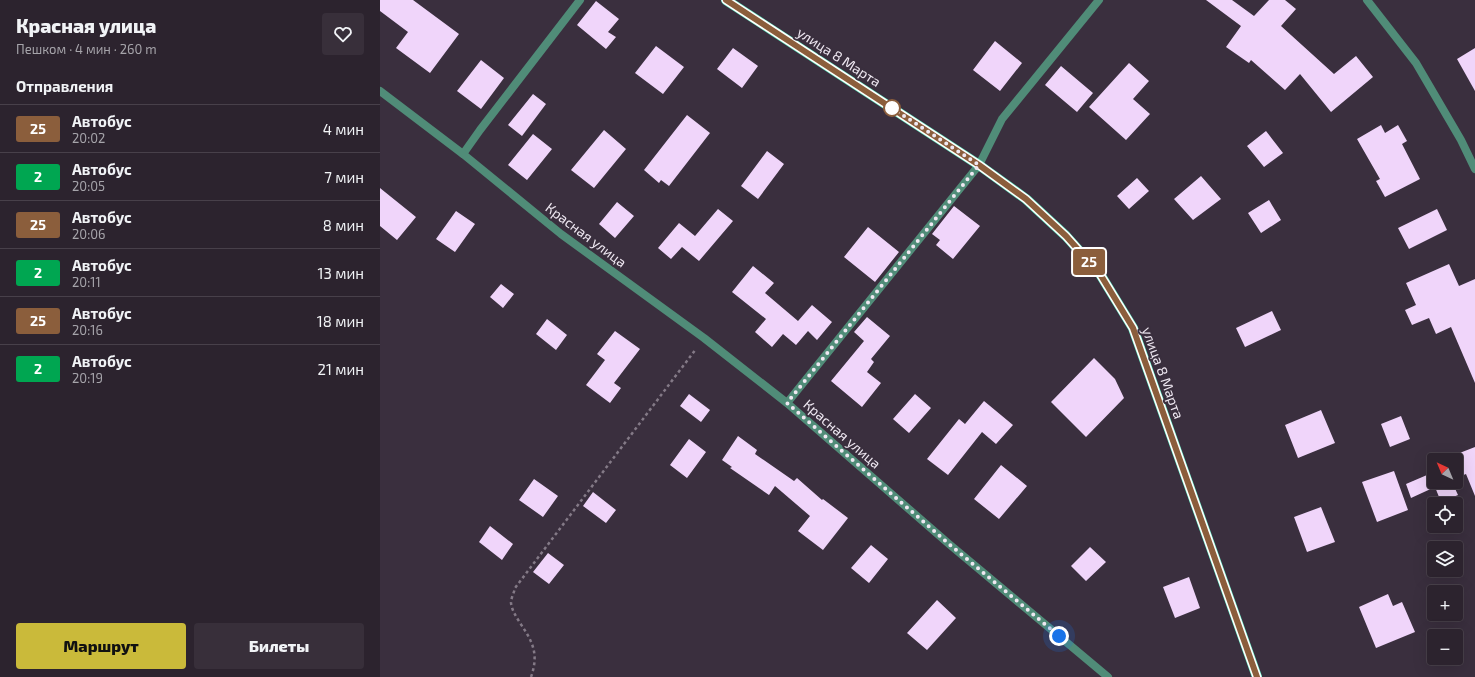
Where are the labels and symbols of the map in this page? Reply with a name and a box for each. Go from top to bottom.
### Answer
street label: улица 8 Марта [794,23,884,90]
unlabelled marker [883,99,901,117]
street label: Красная улица [542,199,630,271]
line badge: 25 [1071,249,1107,275]
street label: улица 8 Марта [1139,325,1188,421]
street label: Красная улица [800,395,884,472]
north arrow [1427,453,1463,489]
your location [1049,626,1069,646]

